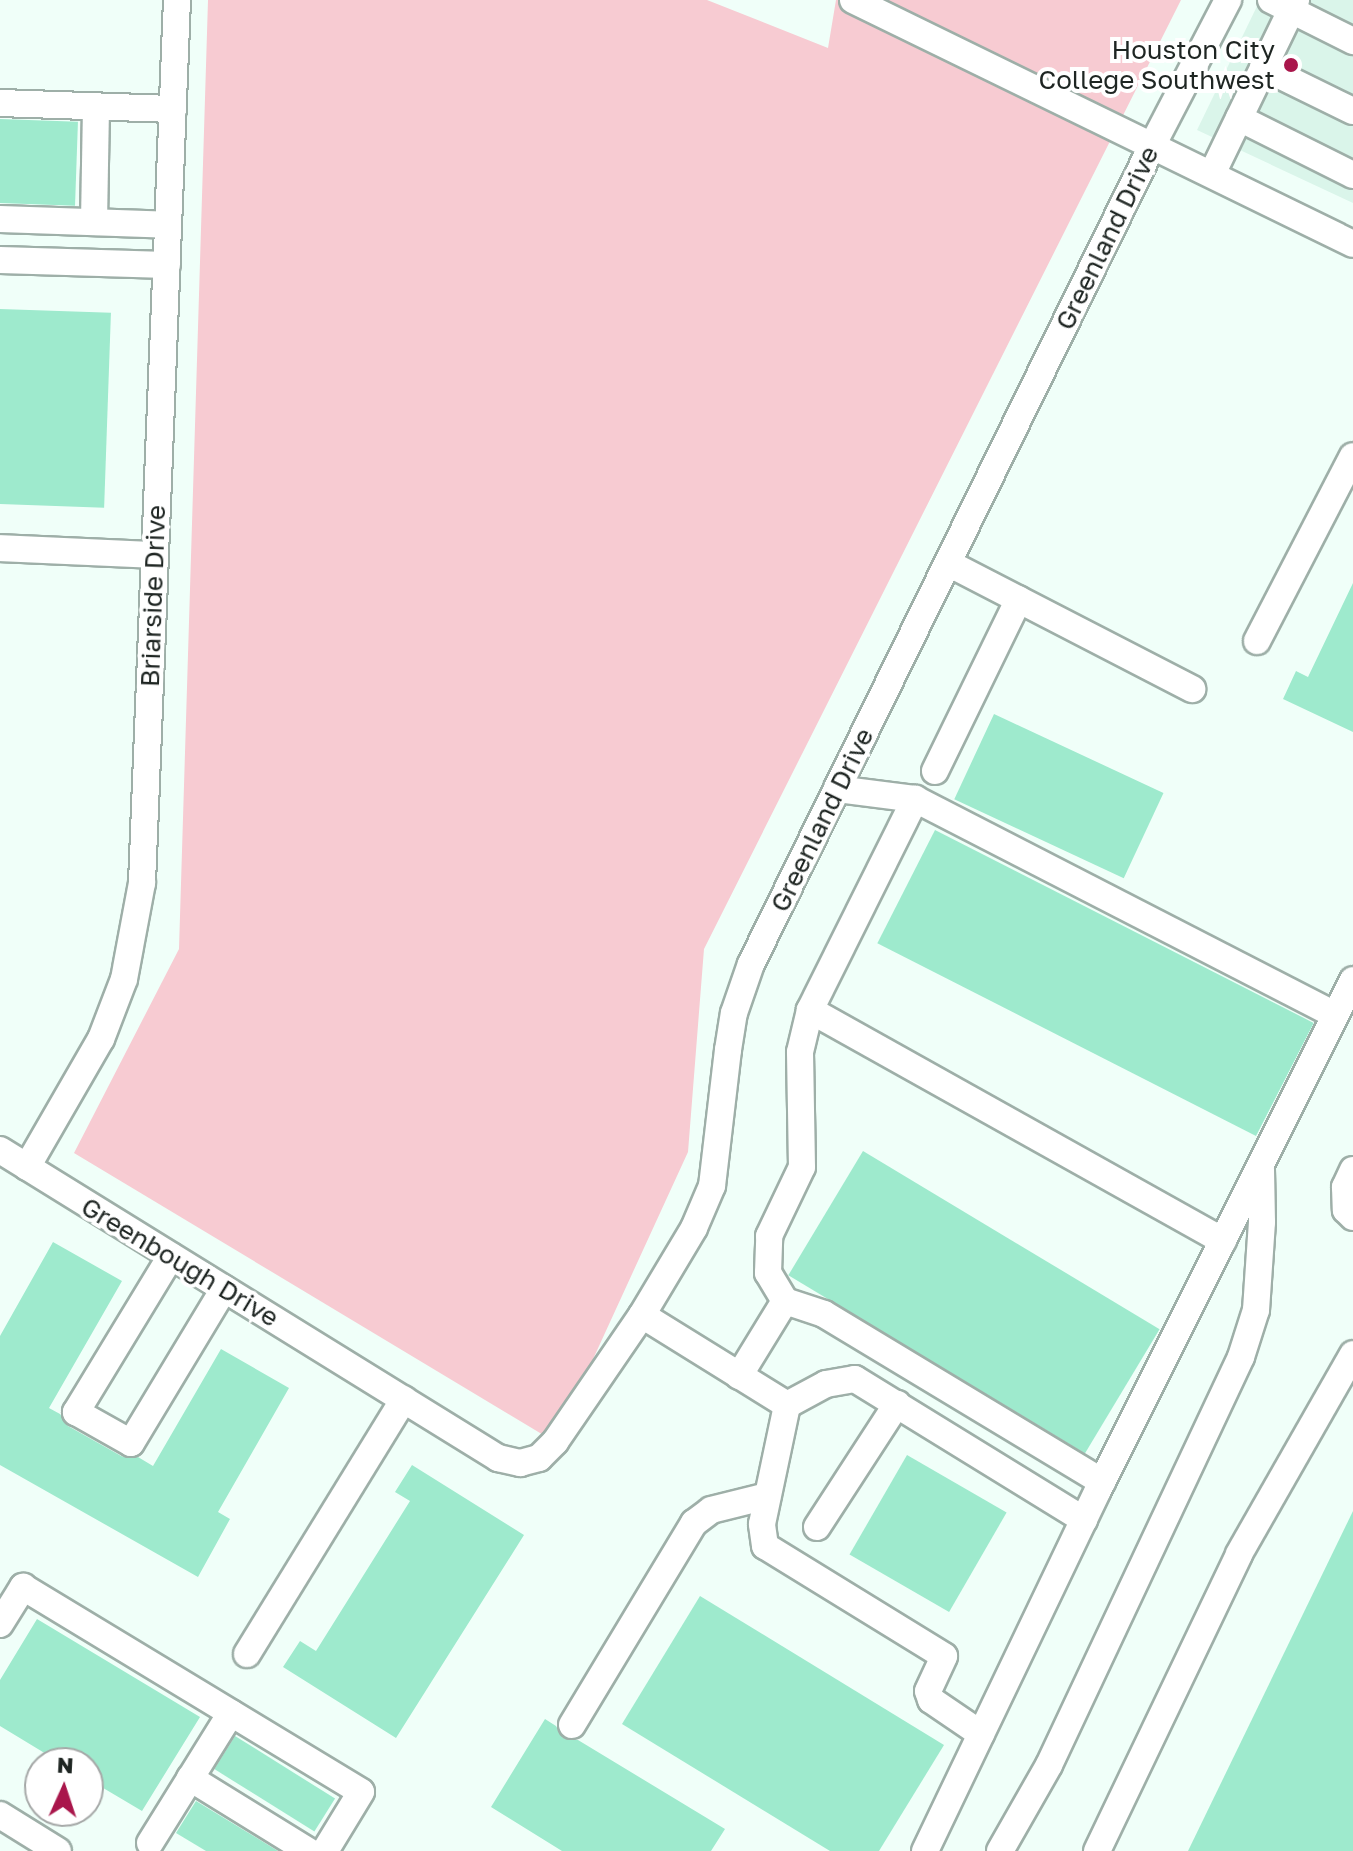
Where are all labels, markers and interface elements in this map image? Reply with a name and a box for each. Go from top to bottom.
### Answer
place label: Houston City College Southwest [1039,34,1275,96]
marker: Houston City College Southwest [1282,56,1300,74]
street label: Greenland Drive [1049,141,1165,335]
street label: Briarside Drive [134,504,172,688]
street label: Greenland Drive [764,723,880,917]
street label: Greenbough Drive [76,1191,284,1333]
north arrow [24,1747,104,1827]
text: N [56,1751,74,1778]

